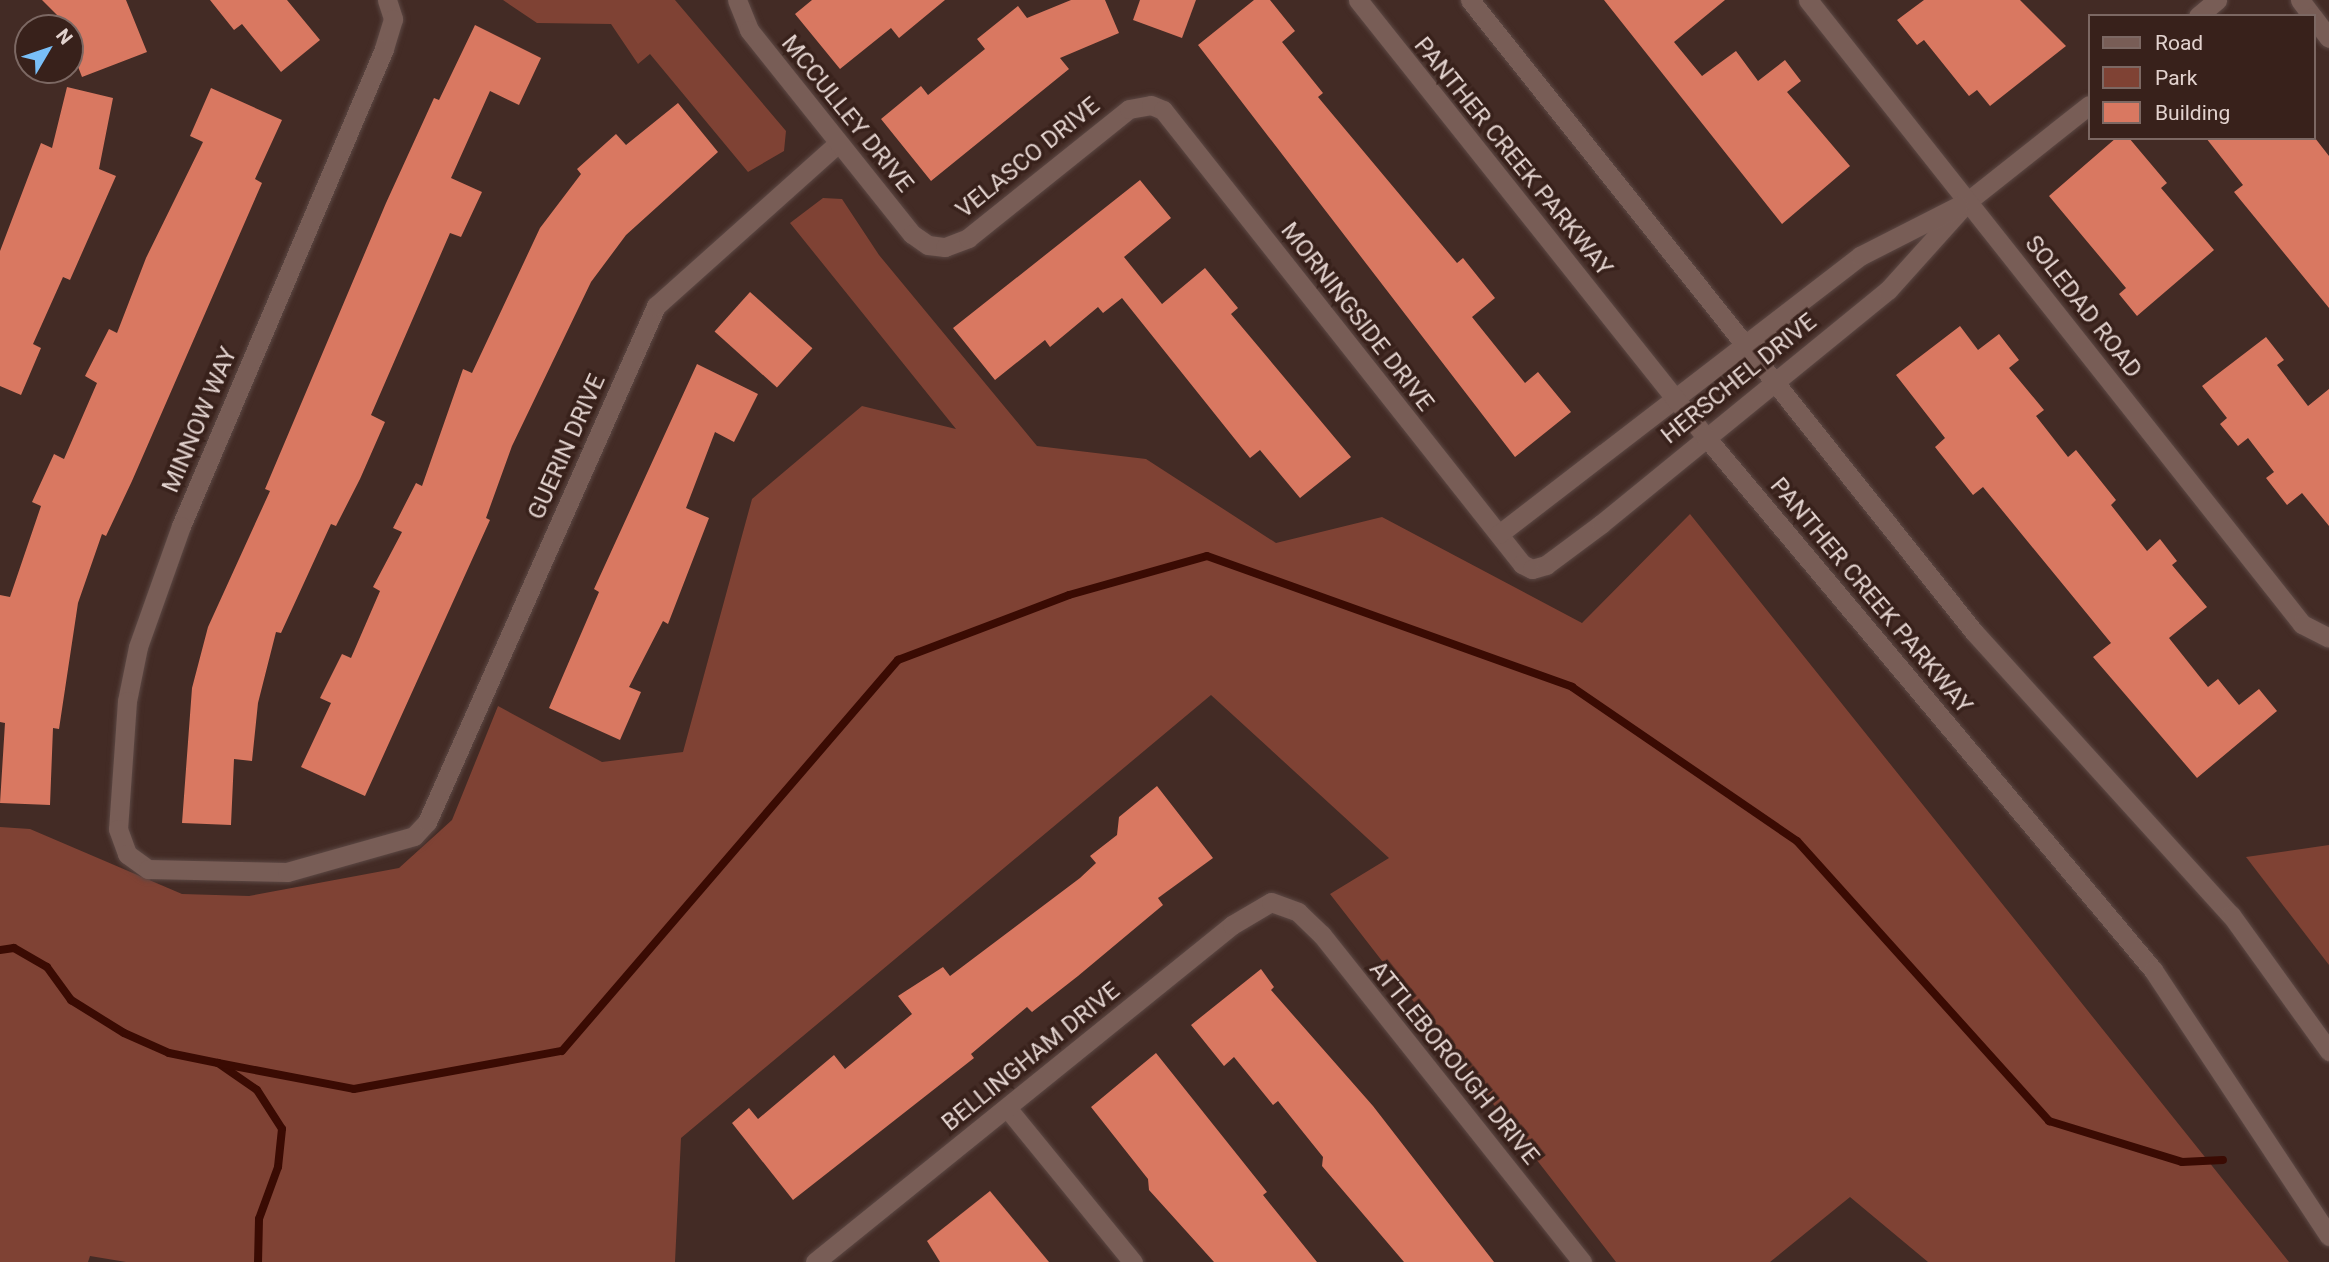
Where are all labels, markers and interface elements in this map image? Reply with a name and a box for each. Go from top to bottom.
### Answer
north arrow [14,14,84,84]
legend [2088,14,2315,140]
text: N [51,24,77,49]
street label: MCCULLEY DRIVE [775,30,919,198]
text: Road [2155,31,2203,55]
street label: PANTHER CREEK PARKWAY [1408,32,1618,282]
text: Park [2155,66,2197,90]
street label: VELASCO DRIVE [951,91,1105,225]
text: Building [2155,101,2230,125]
street label: MORNINGSIDE DRIVE [1274,217,1440,417]
street label: SOLEDAD ROAD [2019,230,2147,384]
street label: HERSCHEL DRIVE [1656,308,1822,450]
street label: MINNOW WAY [156,343,244,497]
street label: GUERIN DRIVE [522,370,612,524]
street label: PANTHER CREEK PARKWAY [1764,472,1978,720]
street label: ATTLEBOROUGH DRIVE [1363,956,1545,1170]
street label: BELLINGHAM DRIVE [936,976,1126,1138]

